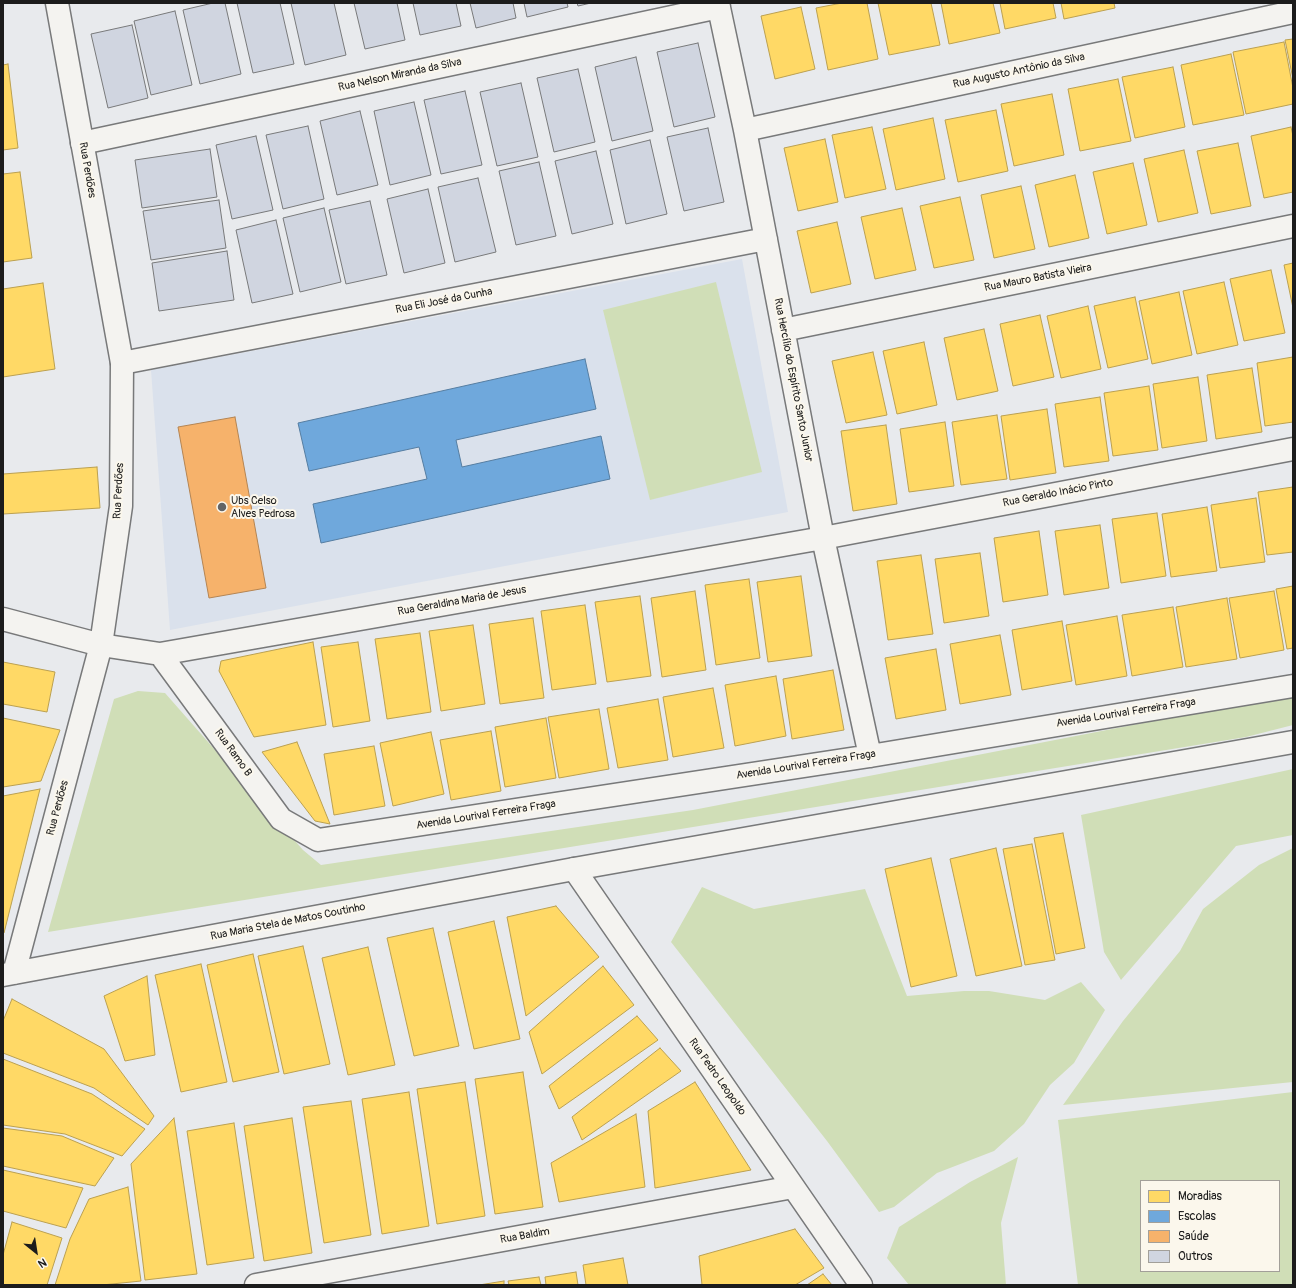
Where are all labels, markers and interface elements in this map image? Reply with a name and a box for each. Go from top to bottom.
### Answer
street label: Rua Augusto Antônio da Silva [952,51,1086,91]
street label: Rua Nelson Miranda da Silva [337,55,463,95]
street label: Rua Perdões [76,141,98,199]
street label: Rua Mauro Batista Vieira [983,261,1093,295]
street label: Rua Eli José da Cunha [395,285,493,317]
street label: Rua Hercílio do Espírito Santo Junior [771,297,815,463]
street label: Rua Perdões [111,463,127,519]
street label: Rua Geraldo Inácio Pinto [1002,476,1114,510]
place label: Ubs Celso Alves Pedrosa [231,494,295,520]
marker: Ubs Celso Alves Pedrosa [216,501,228,513]
street label: Rua Geraldina Maria de Jesus [397,583,527,619]
street label: Avenida Lourival Ferreira Fraga [1055,695,1197,731]
street label: Rua Ramo B [211,727,255,779]
street label: Avenida Lourival Ferreira Fraga [735,747,877,783]
street label: Rua Perdões [44,779,72,837]
street label: Avenida Lourival Ferreira Fraga [415,797,557,833]
street label: Rua Maria Stela de Matos Coutinho [209,900,367,944]
street label: Rua Pedro Leopoldo [686,1036,748,1118]
legend [1140,1180,1280,1272]
text: Moradias [1178,1189,1222,1204]
text: Escolas [1178,1209,1216,1224]
street label: Rua Baldim [499,1225,551,1247]
text: Saúde [1178,1229,1209,1244]
north arrow [16,1232,56,1272]
text: Outros [1178,1249,1212,1264]
text: N [36,1255,49,1270]

